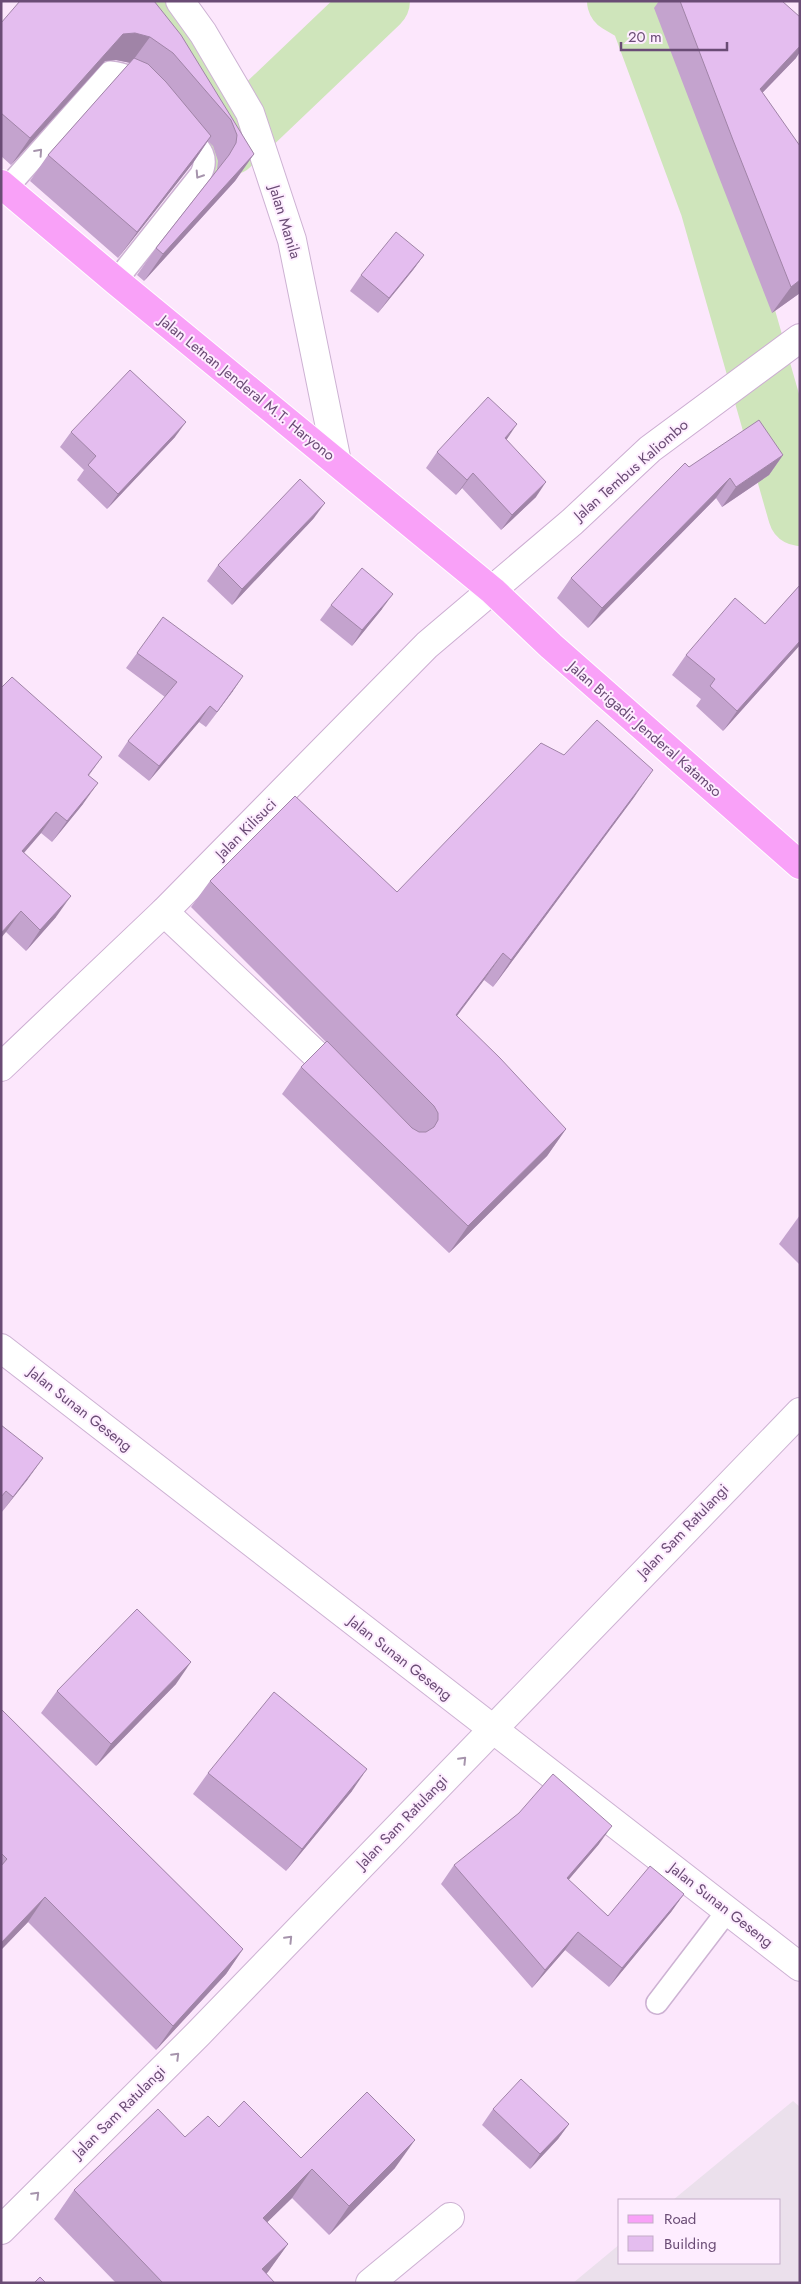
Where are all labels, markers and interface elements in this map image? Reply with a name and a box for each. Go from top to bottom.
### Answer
scale bar [621,20,727,52]
text: 20 m [628,26,662,48]
one-way arrow [33,148,42,157]
one-way arrow [196,170,206,179]
street label: Jalan Manila [263,181,307,261]
street label: Jalan Letnan Jenderal M.T. Haryono [153,309,340,466]
street label: Jalan Tembus Kaliombo [567,414,693,527]
street label: Jalan Brigadir Jenderal Katamso [562,655,727,802]
street label: Jalan Kilisuci [209,793,282,866]
street label: Jalan Sunan Geseng [22,1360,137,1457]
street label: Jalan Sam Ratulangi [631,1479,734,1585]
street label: Jalan Sunan Geseng [342,1609,457,1706]
one-way arrow [457,1756,466,1765]
street label: Jalan Sam Ratulangi [350,1770,453,1876]
street label: Jalan Sunan Geseng [663,1856,778,1953]
one-way arrow [283,1936,292,1945]
one-way arrow [170,2053,179,2062]
street label: Jalan Sam Ratulangi [66,2061,170,2165]
one-way arrow [30,2192,39,2201]
legend [618,2199,781,2264]
text: Road [664,2208,696,2230]
text: Building [664,2233,716,2255]

